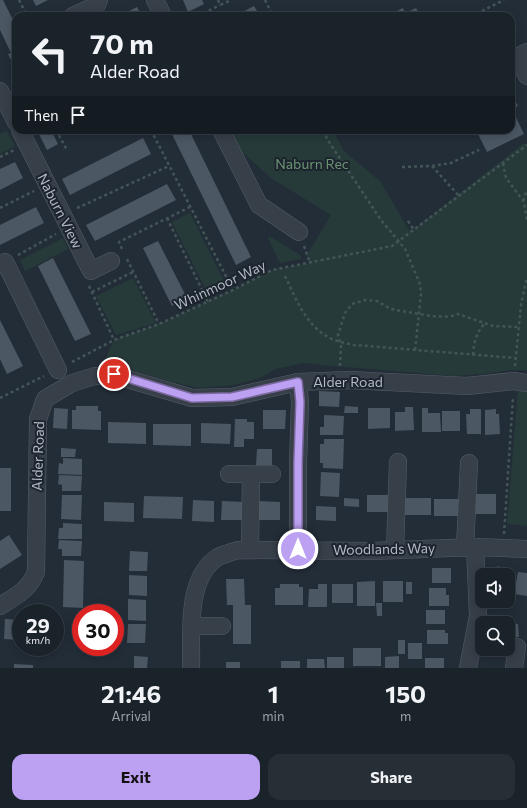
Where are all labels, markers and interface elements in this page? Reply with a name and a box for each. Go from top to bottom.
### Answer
text: 70 m [90,26,154,60]
icon: left [24,28,76,80]
text: Alder Road [90,60,180,82]
icon: arrive [67,104,89,126]
text: Then [24,106,59,124]
park label: Naburn Rec [275,155,349,172]
street label: Naburn View [34,170,87,251]
street label: Whinmoor Way [171,256,268,313]
pin [97,357,131,391]
icon: arrive [103,363,125,385]
street label: Alder Road [313,373,383,390]
street label: Alder Road [28,421,47,491]
position arrow [277,528,319,570]
street label: Woodlands Way [333,539,435,558]
map controls [475,568,515,656]
button: sound [475,568,515,608]
speed limit sign: 30 [72,604,124,656]
text: 29 [26,613,50,637]
button: search [475,616,515,656]
text: km/h [26,634,50,646]
text: 21:46 [101,679,161,708]
text: 1 [268,679,279,708]
text: 150 [385,679,426,708]
text: Arrival [111,708,151,724]
text: min [262,708,284,724]
text: m [400,708,411,724]
button: Exit [12,754,260,800]
button: Share [268,754,515,800]

